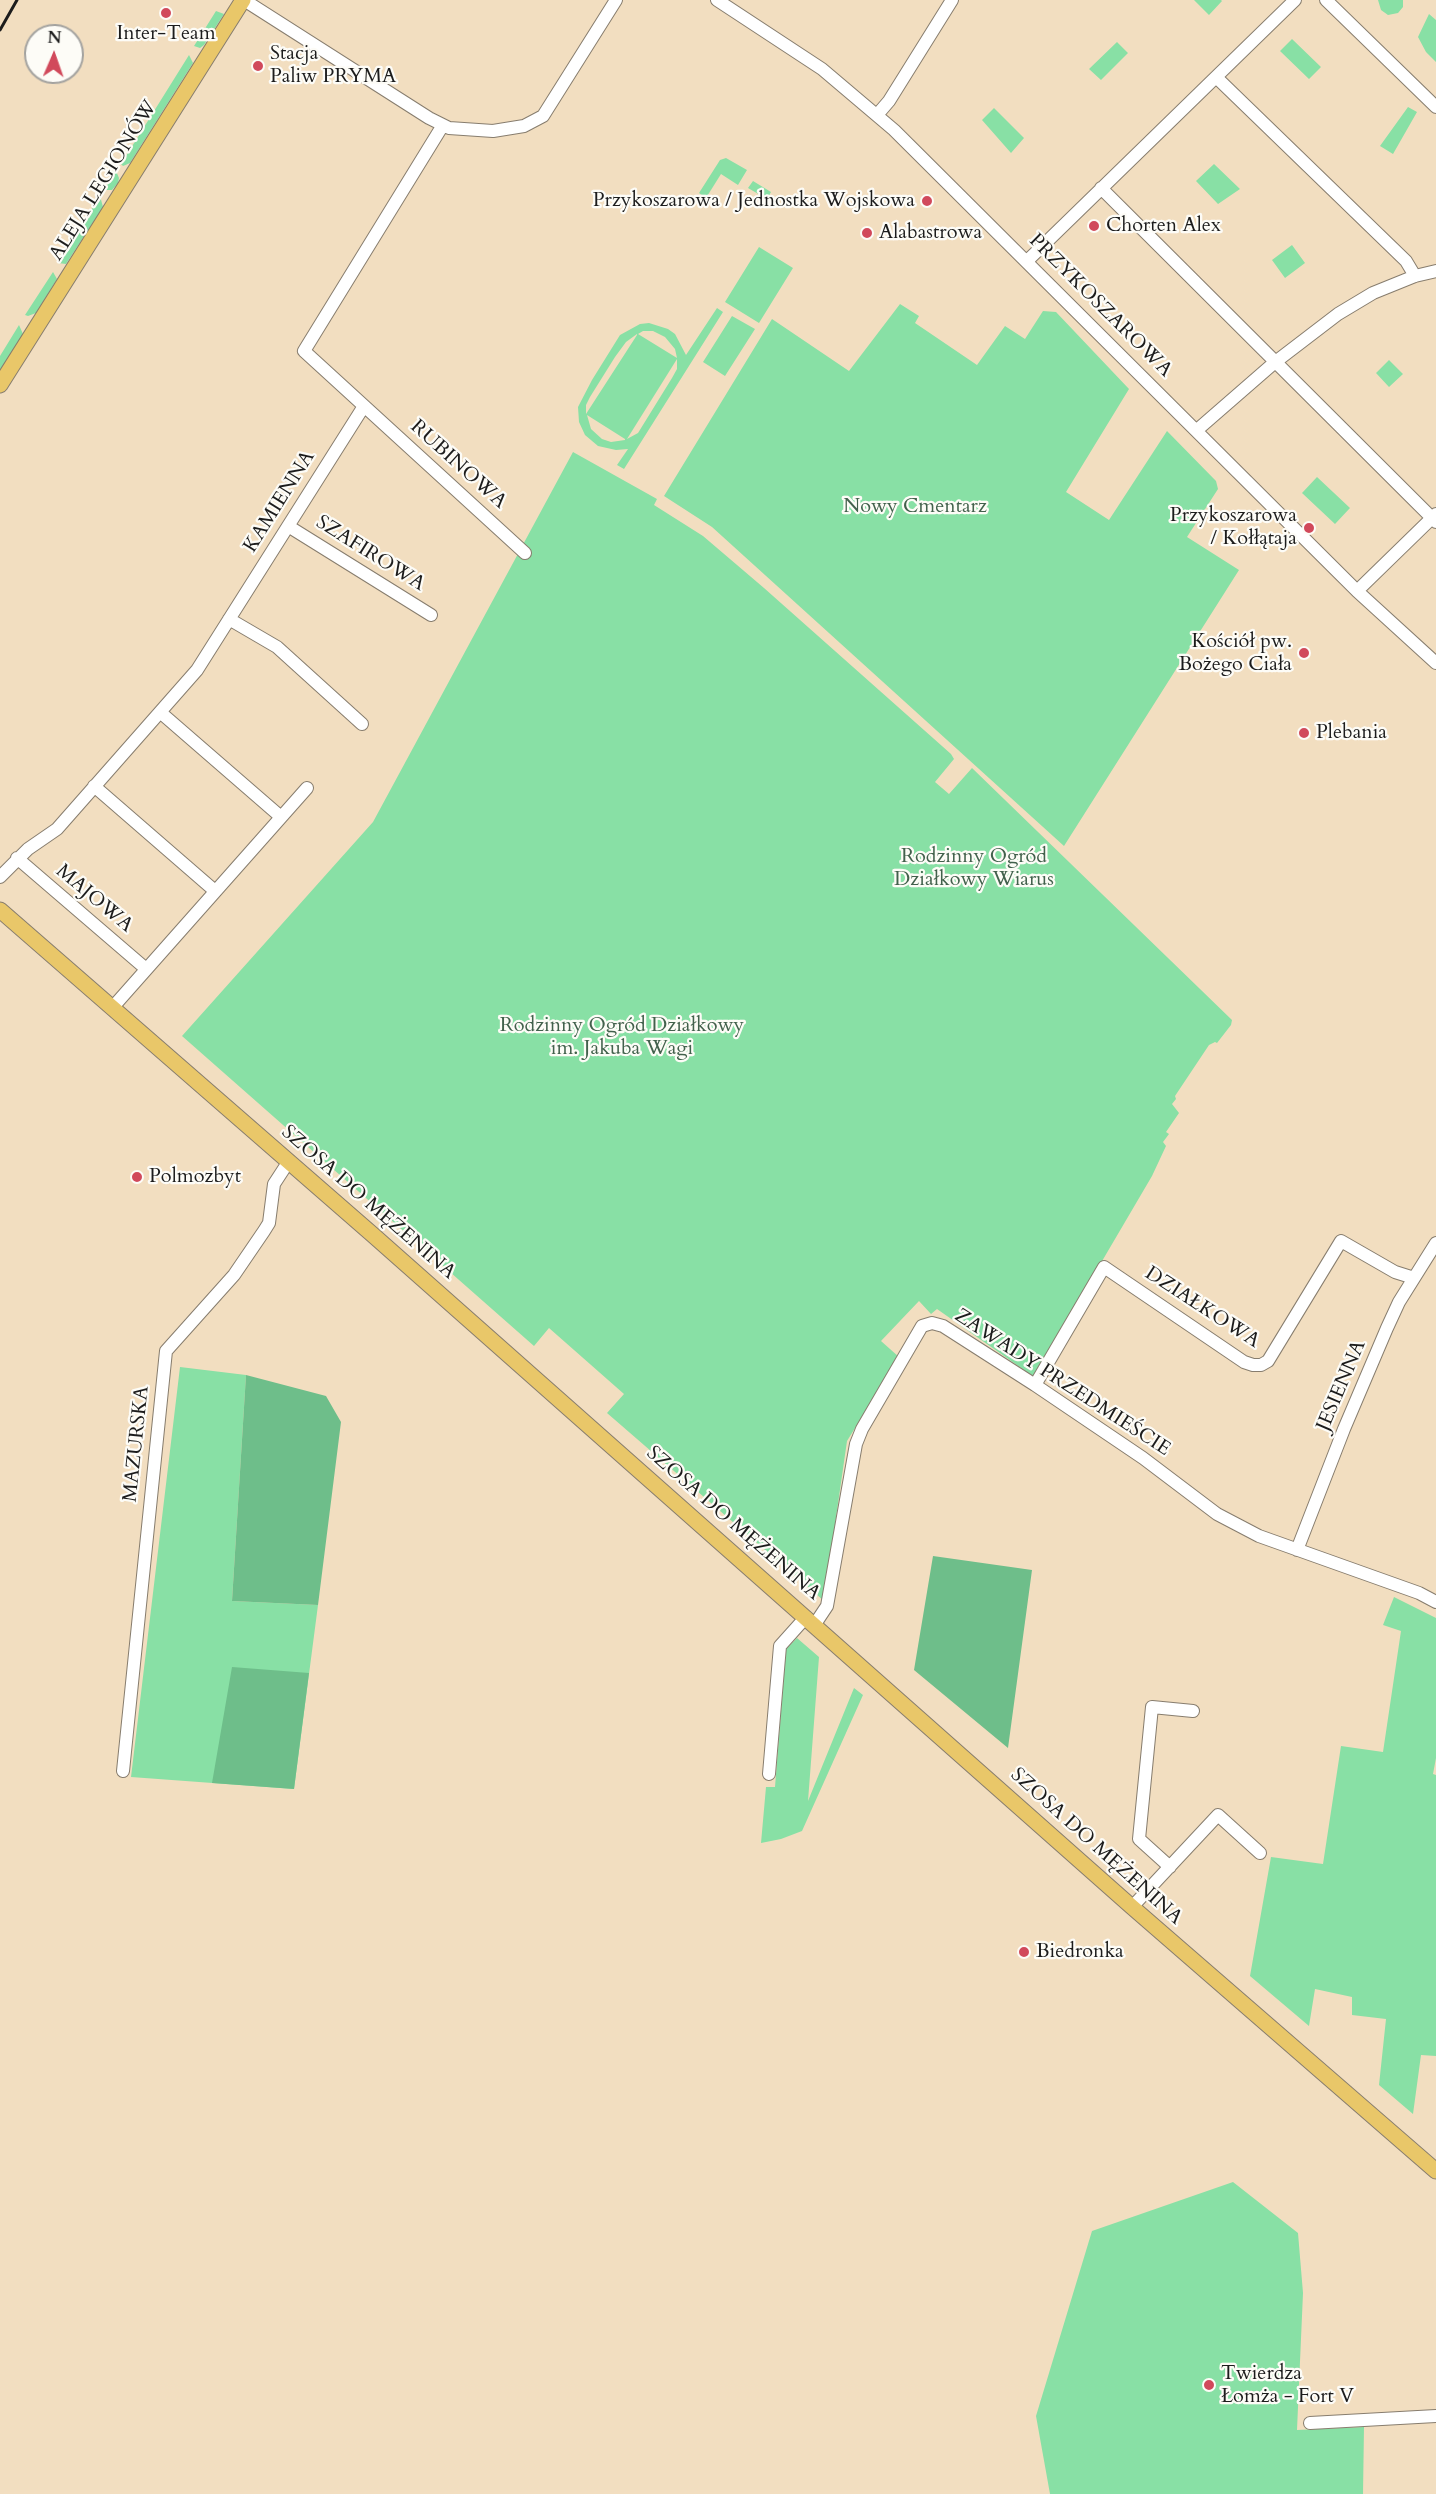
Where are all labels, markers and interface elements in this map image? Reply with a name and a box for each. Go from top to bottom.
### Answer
marker: Inter-Team [159,6,173,20]
place label: Inter-Team [116,22,216,46]
north arrow [24,24,84,84]
text: N [47,27,62,49]
place label: Stacja Paliw PRYMA [270,42,396,89]
marker: Stacja Paliw PRYMA [251,59,265,73]
street label: ALEJA LEGIONÓW [45,97,163,265]
place label: Przykoszarowa / Jednostka Wojskowa [593,189,915,213]
marker: Przykoszarowa / Jednostka Wojskowa [920,194,934,208]
place label: Chorten Alex [1106,214,1221,238]
marker: Chorten Alex [1087,219,1101,233]
place label: Alabastrowa [879,221,982,245]
marker: Alabastrowa [860,226,874,240]
street label: PRZYKOSZAROWA [1023,229,1177,383]
street label: RUBINOWA [405,416,511,514]
street label: KAMIENNA [239,447,321,557]
park label: Nowy Cmentarz [843,495,987,519]
place label: Przykoszarowa / Kołłątaja [1170,504,1297,551]
street label: SZAFIROWA [311,511,429,597]
marker: Przykoszarowa / Kołłątaja [1302,521,1316,535]
place label: Kościół pw. Bożego Ciała [1178,630,1292,677]
marker: Kościół pw. Bożego Ciała [1297,646,1311,660]
place label: Plebania [1316,721,1387,745]
marker: Plebania [1297,726,1311,740]
park label: Rodzinny Ogród Działkowy Wiarus [894,845,1054,892]
street label: MAJOWA [50,860,138,938]
park label: Rodzinny Ogród Działkowy im. Jakuba Wagi [500,1014,744,1061]
street label: SZOSA DO MĘŻENINA [276,1121,460,1285]
place label: Polmozbyt [149,1165,241,1189]
marker: Polmozbyt [130,1170,144,1184]
street label: DZIAŁKOWA [1140,1262,1264,1354]
street label: ZAWADY PRZEDMIEŚCIE [950,1304,1174,1462]
street label: JESIENNA [1312,1337,1372,1435]
street label: MAZURSKA [119,1385,155,1503]
street label: SZOSA DO MĘŻENINA [641,1442,825,1606]
street label: SZOSA DO MĘŻENINA [1005,1763,1187,1931]
place label: Biedronka [1036,1940,1124,1964]
marker: Biedronka [1017,1945,1031,1959]
place label: Twierdza Łomża - Fort V [1221,2362,1354,2409]
marker: Twierdza Łomża - Fort V [1202,2378,1216,2392]

